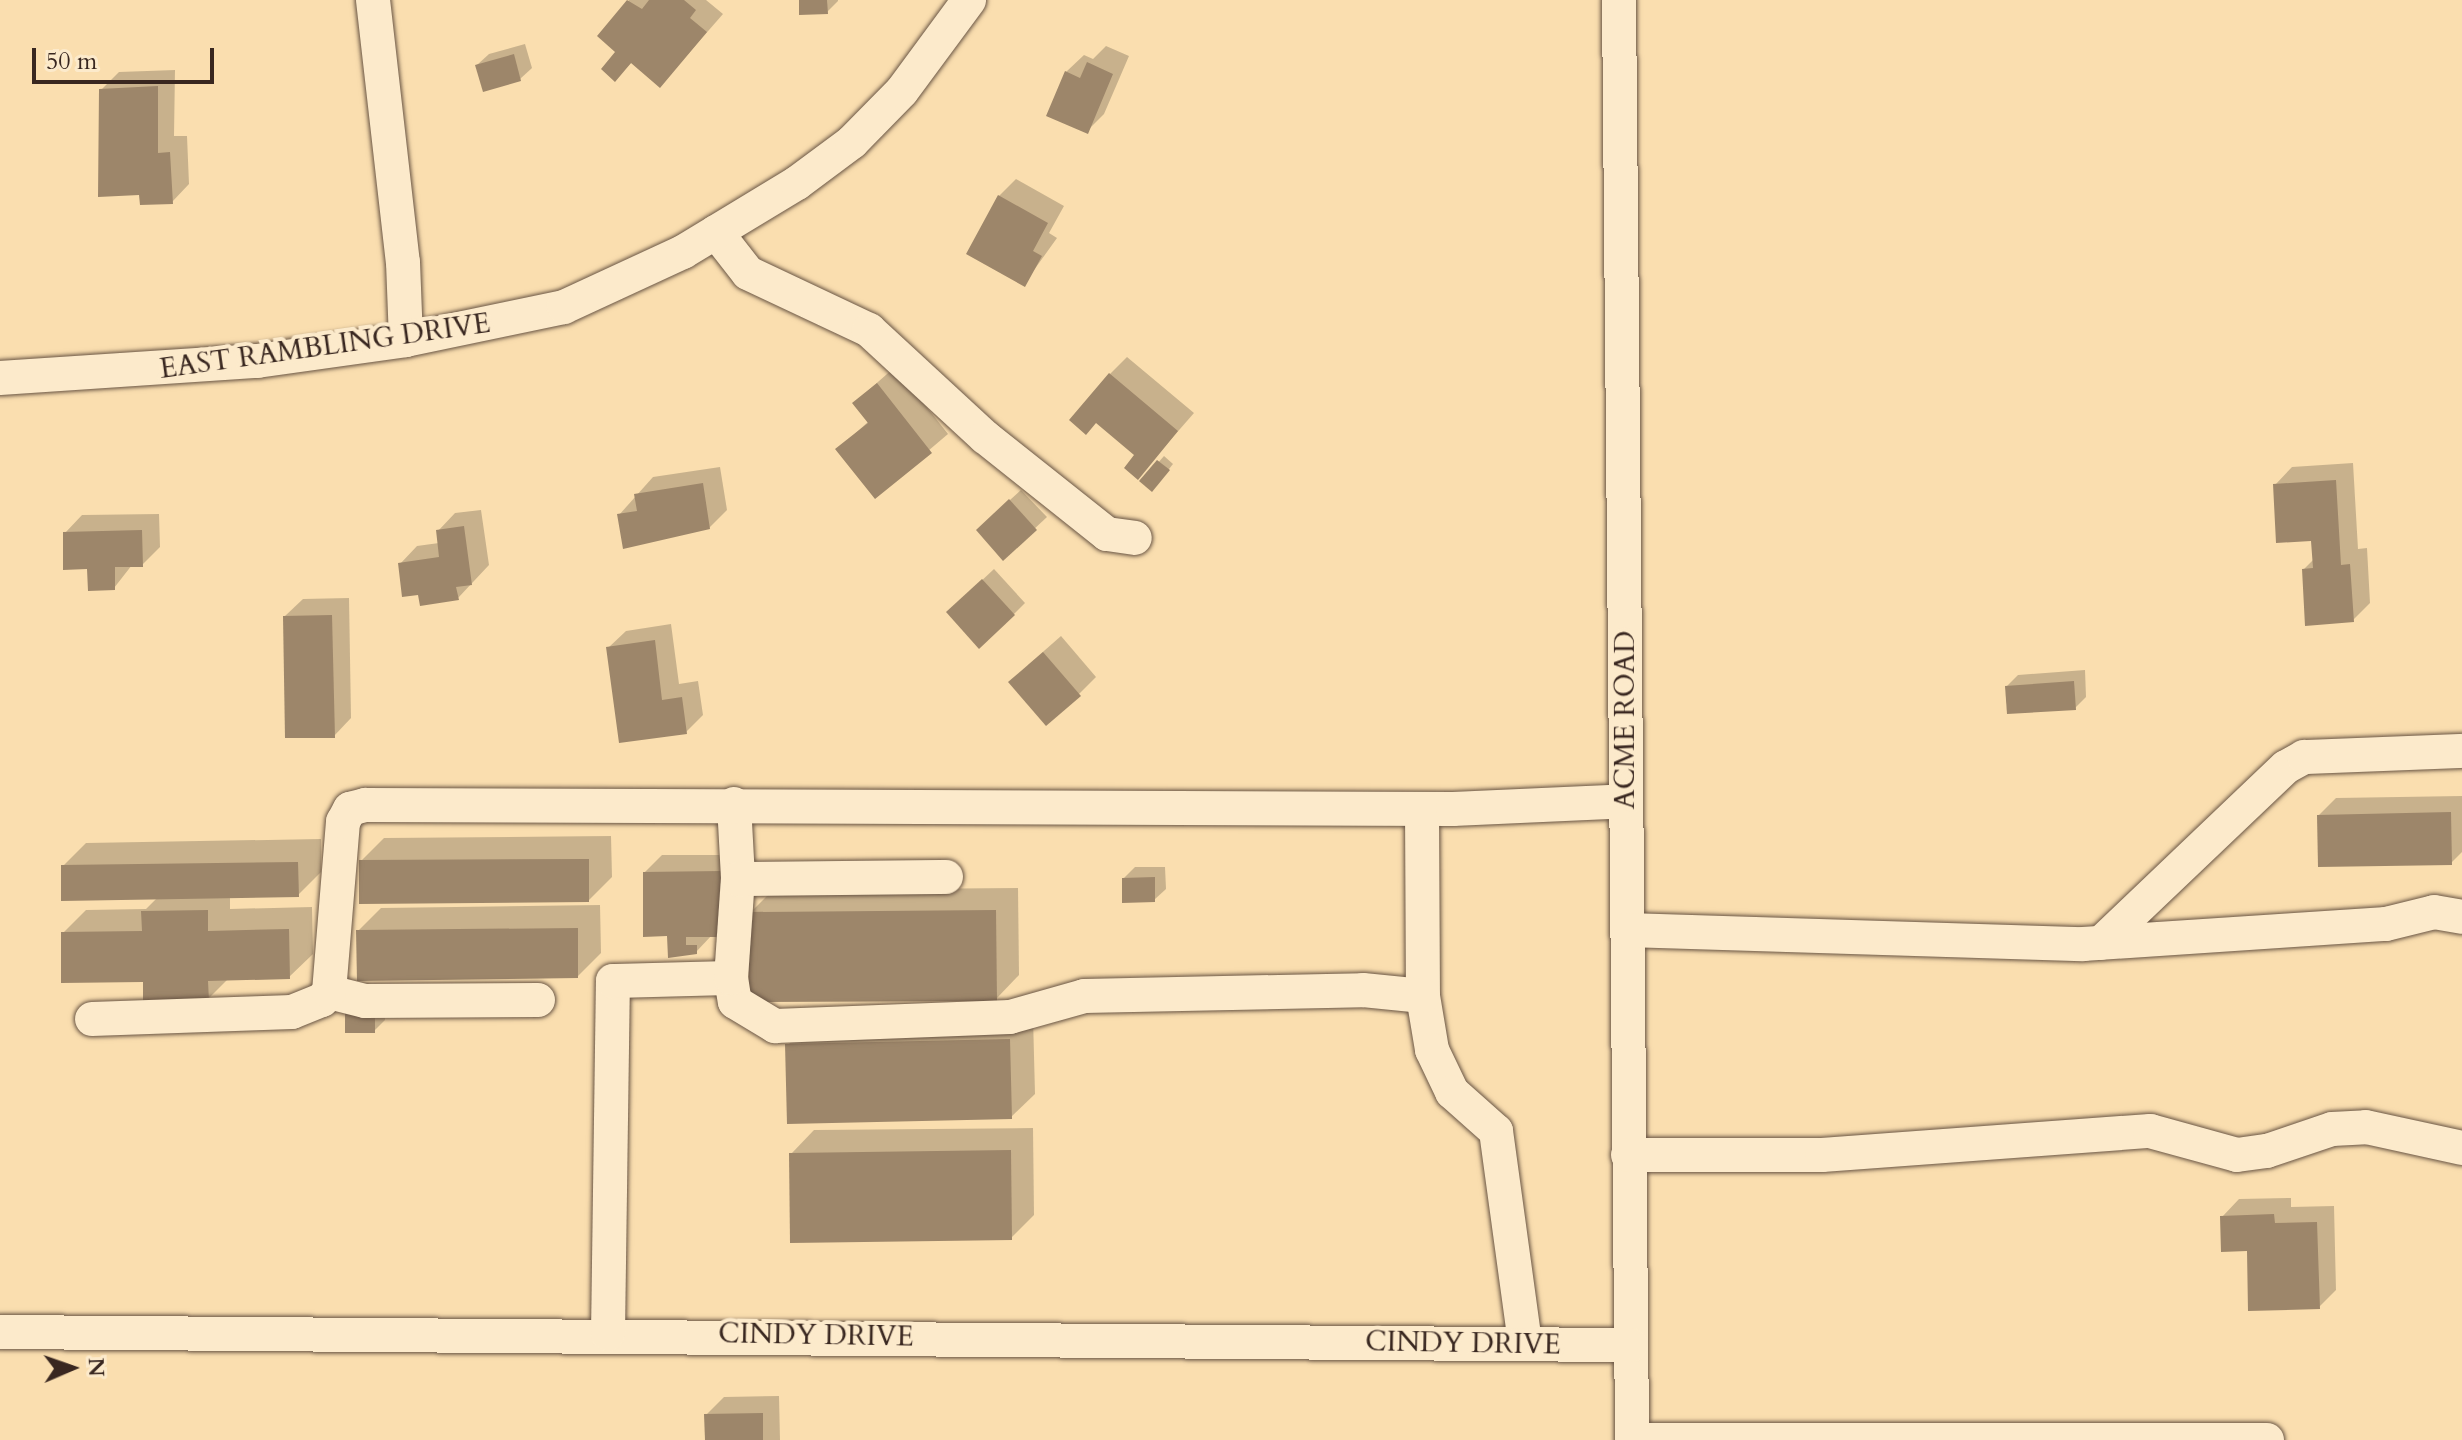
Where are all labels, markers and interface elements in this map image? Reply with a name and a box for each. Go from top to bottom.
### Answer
scale bar [36,32,218,82]
text: 50 m [46,45,97,78]
street label: EAST RAMBLING DRIVE [157,306,493,386]
street label: ACME ROAD [1608,631,1642,809]
street label: CINDY DRIVE [718,1316,914,1354]
street label: CINDY DRIVE [1365,1324,1561,1362]
north arrow [32,1328,112,1408]
text: N [81,1357,111,1377]

